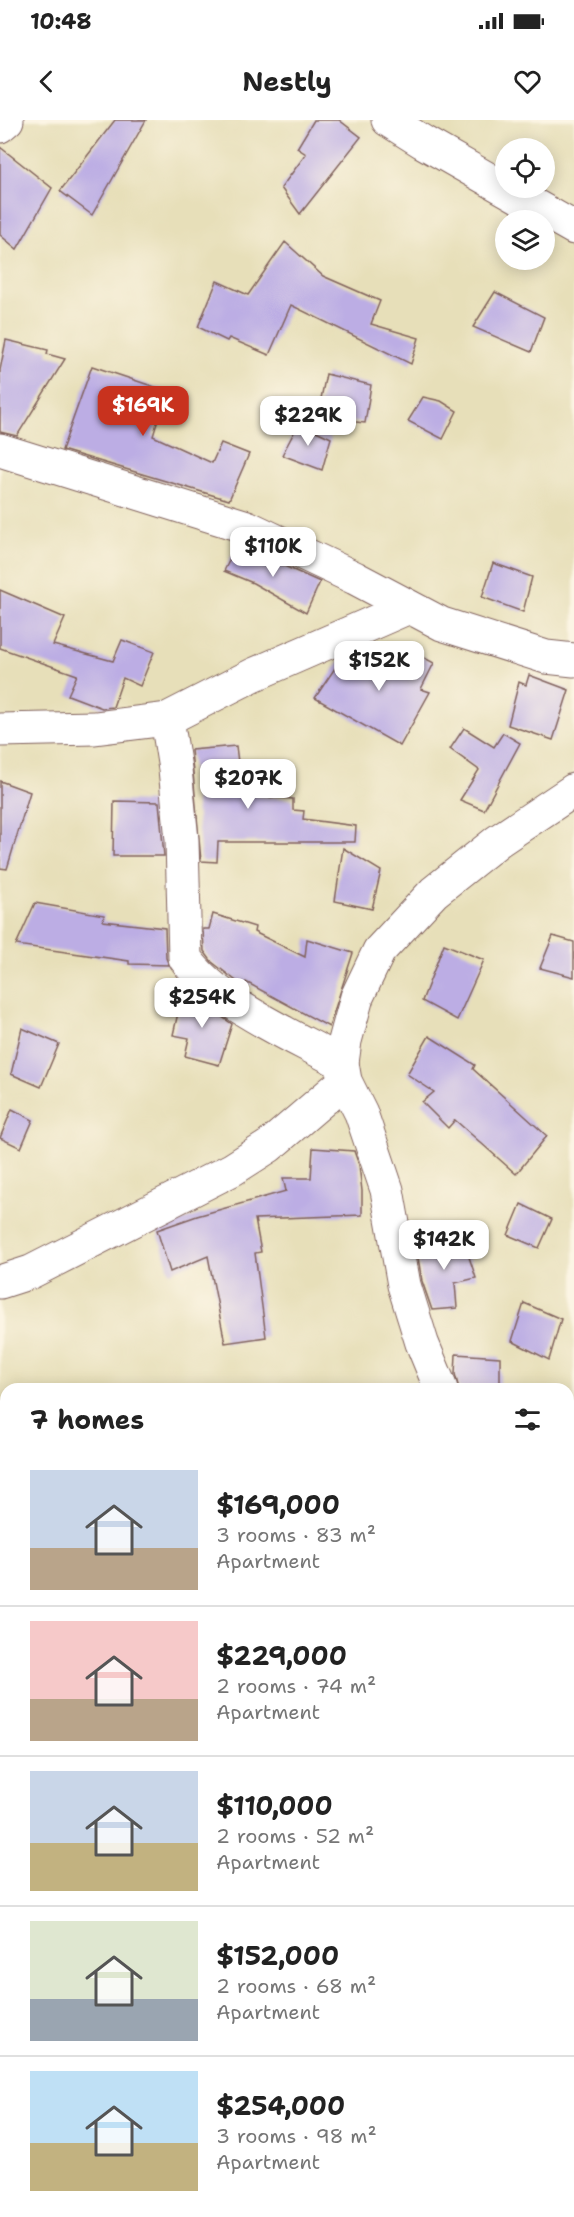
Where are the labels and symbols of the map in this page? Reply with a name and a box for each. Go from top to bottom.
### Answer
pin: $169K [101,386,185,437]
pin: $229K [266,396,350,447]
pin: $110K [231,527,315,578]
pin: $152K [337,641,421,692]
pin: $207K [206,759,290,810]
pin: $254K [160,978,244,1029]
pin: $142K [402,1220,486,1271]

